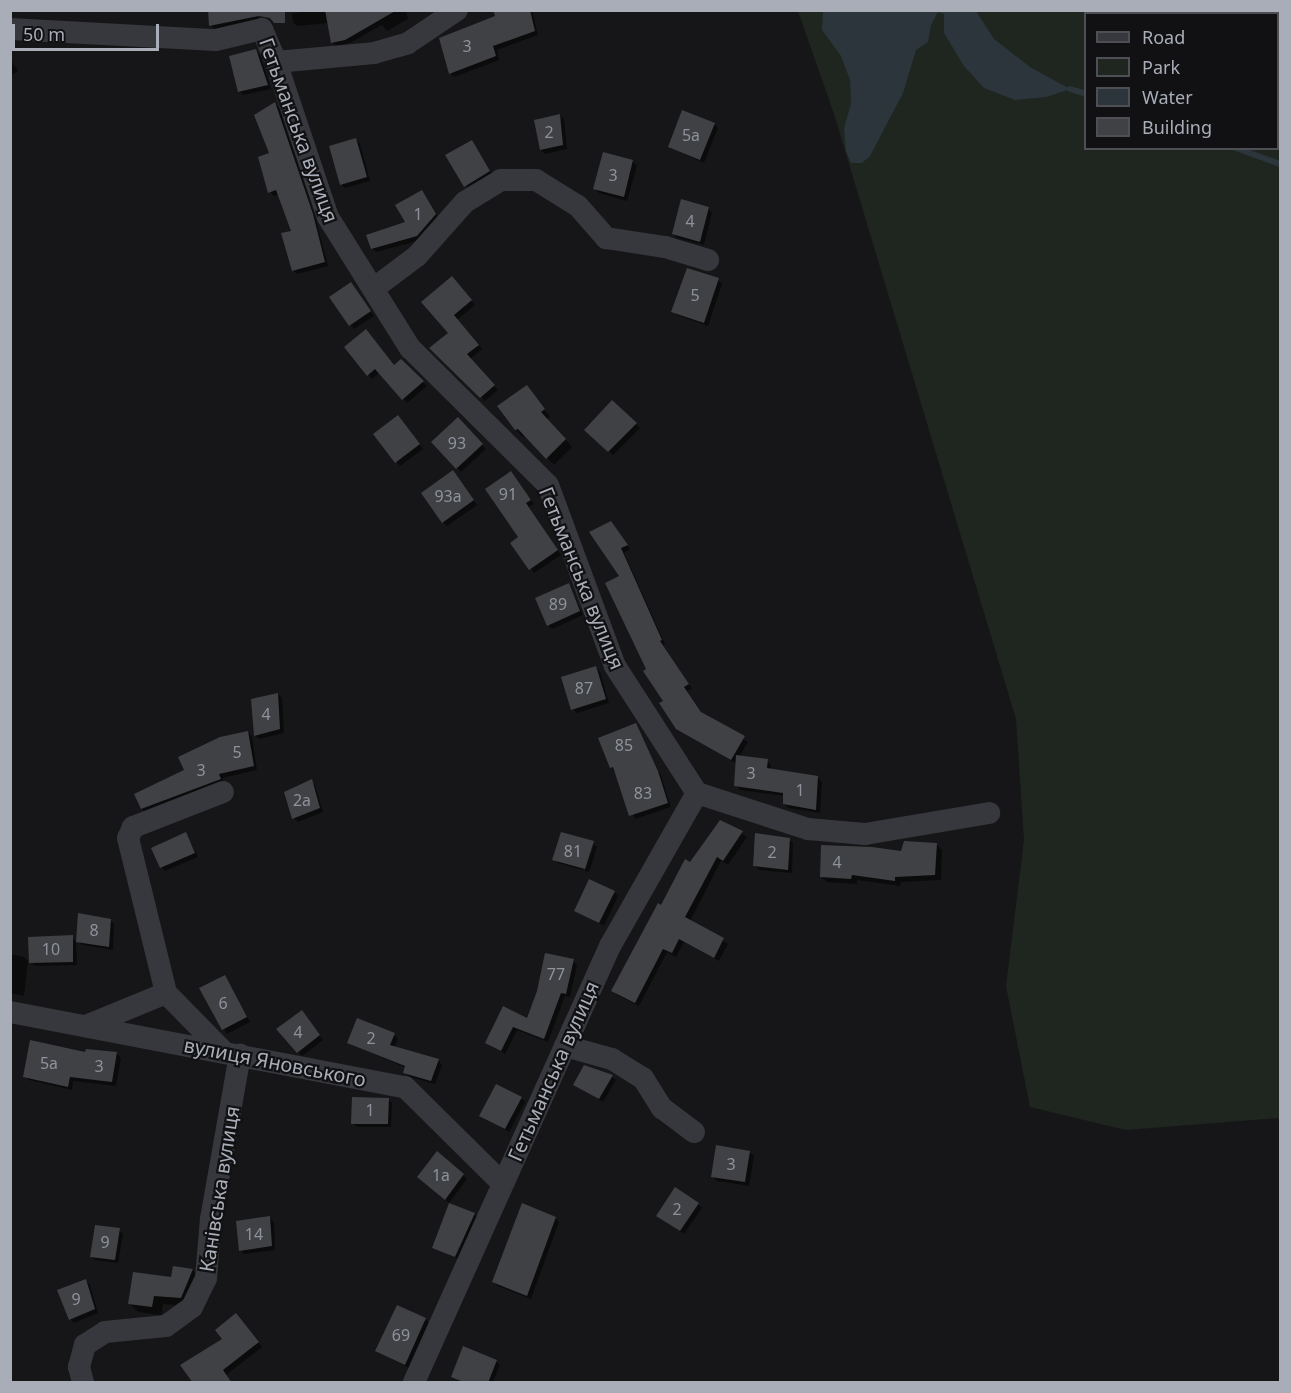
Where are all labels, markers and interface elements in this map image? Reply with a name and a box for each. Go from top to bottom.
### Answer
scale bar [15,12,162,50]
legend [1084,12,1279,150]
text: 50 m [23,22,65,46]
text: Road [1142,25,1185,49]
street label: Гетьманська вулиця [254,34,344,226]
house number: 3 [462,36,472,56]
text: Park [1142,55,1180,79]
text: Water [1142,85,1193,109]
text: Building [1142,115,1212,139]
house number: 2 [544,122,554,142]
house number: 5а [682,125,700,145]
house number: 3 [608,165,618,185]
house number: 1 [413,204,423,224]
house number: 4 [685,211,695,231]
house number: 5 [690,285,700,305]
house number: 93 [448,433,466,453]
street label: Гетьманська вулиця [534,483,630,673]
house number: 91 [499,484,517,504]
house number: 93а [434,486,462,506]
house number: 89 [549,594,567,614]
house number: 87 [575,678,593,698]
house number: 4 [261,704,271,724]
house number: 85 [615,735,633,755]
house number: 5 [232,742,242,762]
house number: 3 [196,760,206,780]
house number: 3 [746,763,756,783]
house number: 1 [795,780,805,800]
house number: 83 [634,783,652,803]
house number: 2а [293,790,311,810]
house number: 81 [564,841,582,861]
house number: 2 [767,842,777,862]
house number: 4 [832,852,842,872]
house number: 8 [89,920,99,940]
house number: 10 [42,939,60,959]
house number: 77 [547,964,565,984]
street label: Гетьманська вулиця [502,977,604,1165]
house number: 6 [218,993,228,1013]
house number: 4 [293,1022,303,1042]
house number: 2 [366,1028,376,1048]
street label: вулиця Яновського [182,1033,368,1091]
house number: 5а [40,1053,58,1073]
house number: 3 [94,1056,104,1076]
house number: 1 [365,1100,375,1120]
street label: Канівська вулиця [194,1104,244,1274]
house number: 3 [726,1154,736,1174]
house number: 1а [432,1165,450,1185]
house number: 2 [672,1199,682,1219]
house number: 14 [245,1224,263,1244]
house number: 9 [100,1232,110,1252]
house number: 9 [71,1289,81,1309]
house number: 69 [392,1325,410,1345]

